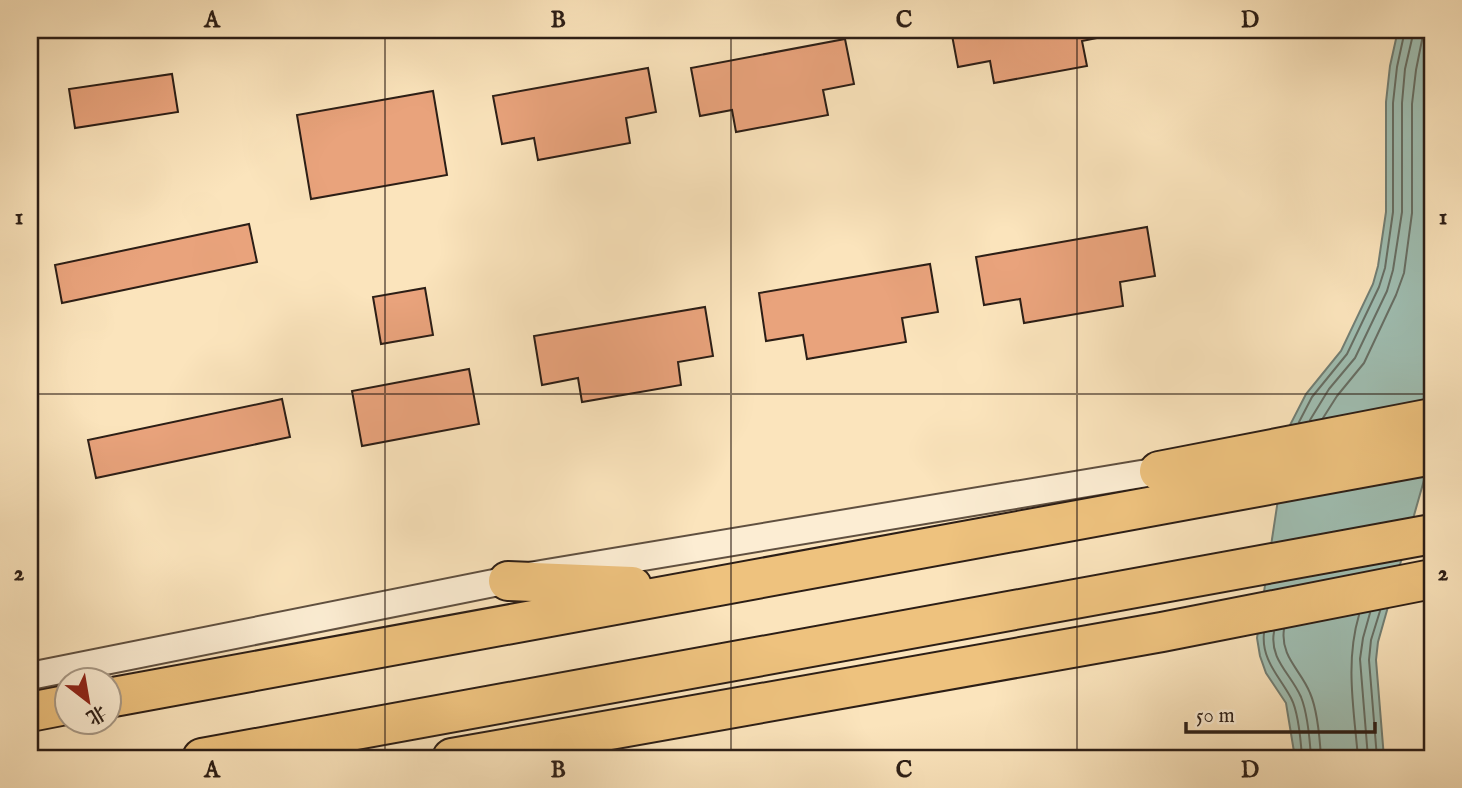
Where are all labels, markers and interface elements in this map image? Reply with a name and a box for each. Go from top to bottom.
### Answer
text: A [203,6,221,35]
text: B [550,6,566,35]
text: C [896,6,913,35]
text: D [1241,6,1259,35]
text: 1 [15,203,23,232]
text: 1 [1439,203,1447,232]
text: 2 [14,559,25,588]
text: 2 [1438,559,1449,588]
north arrow [52,666,122,736]
scale bar [1186,690,1374,734]
text: 北 [81,699,110,729]
text: 50 m [1196,703,1235,730]
text: A [203,756,221,785]
text: B [550,756,566,785]
text: C [896,756,913,785]
text: D [1241,756,1259,785]

